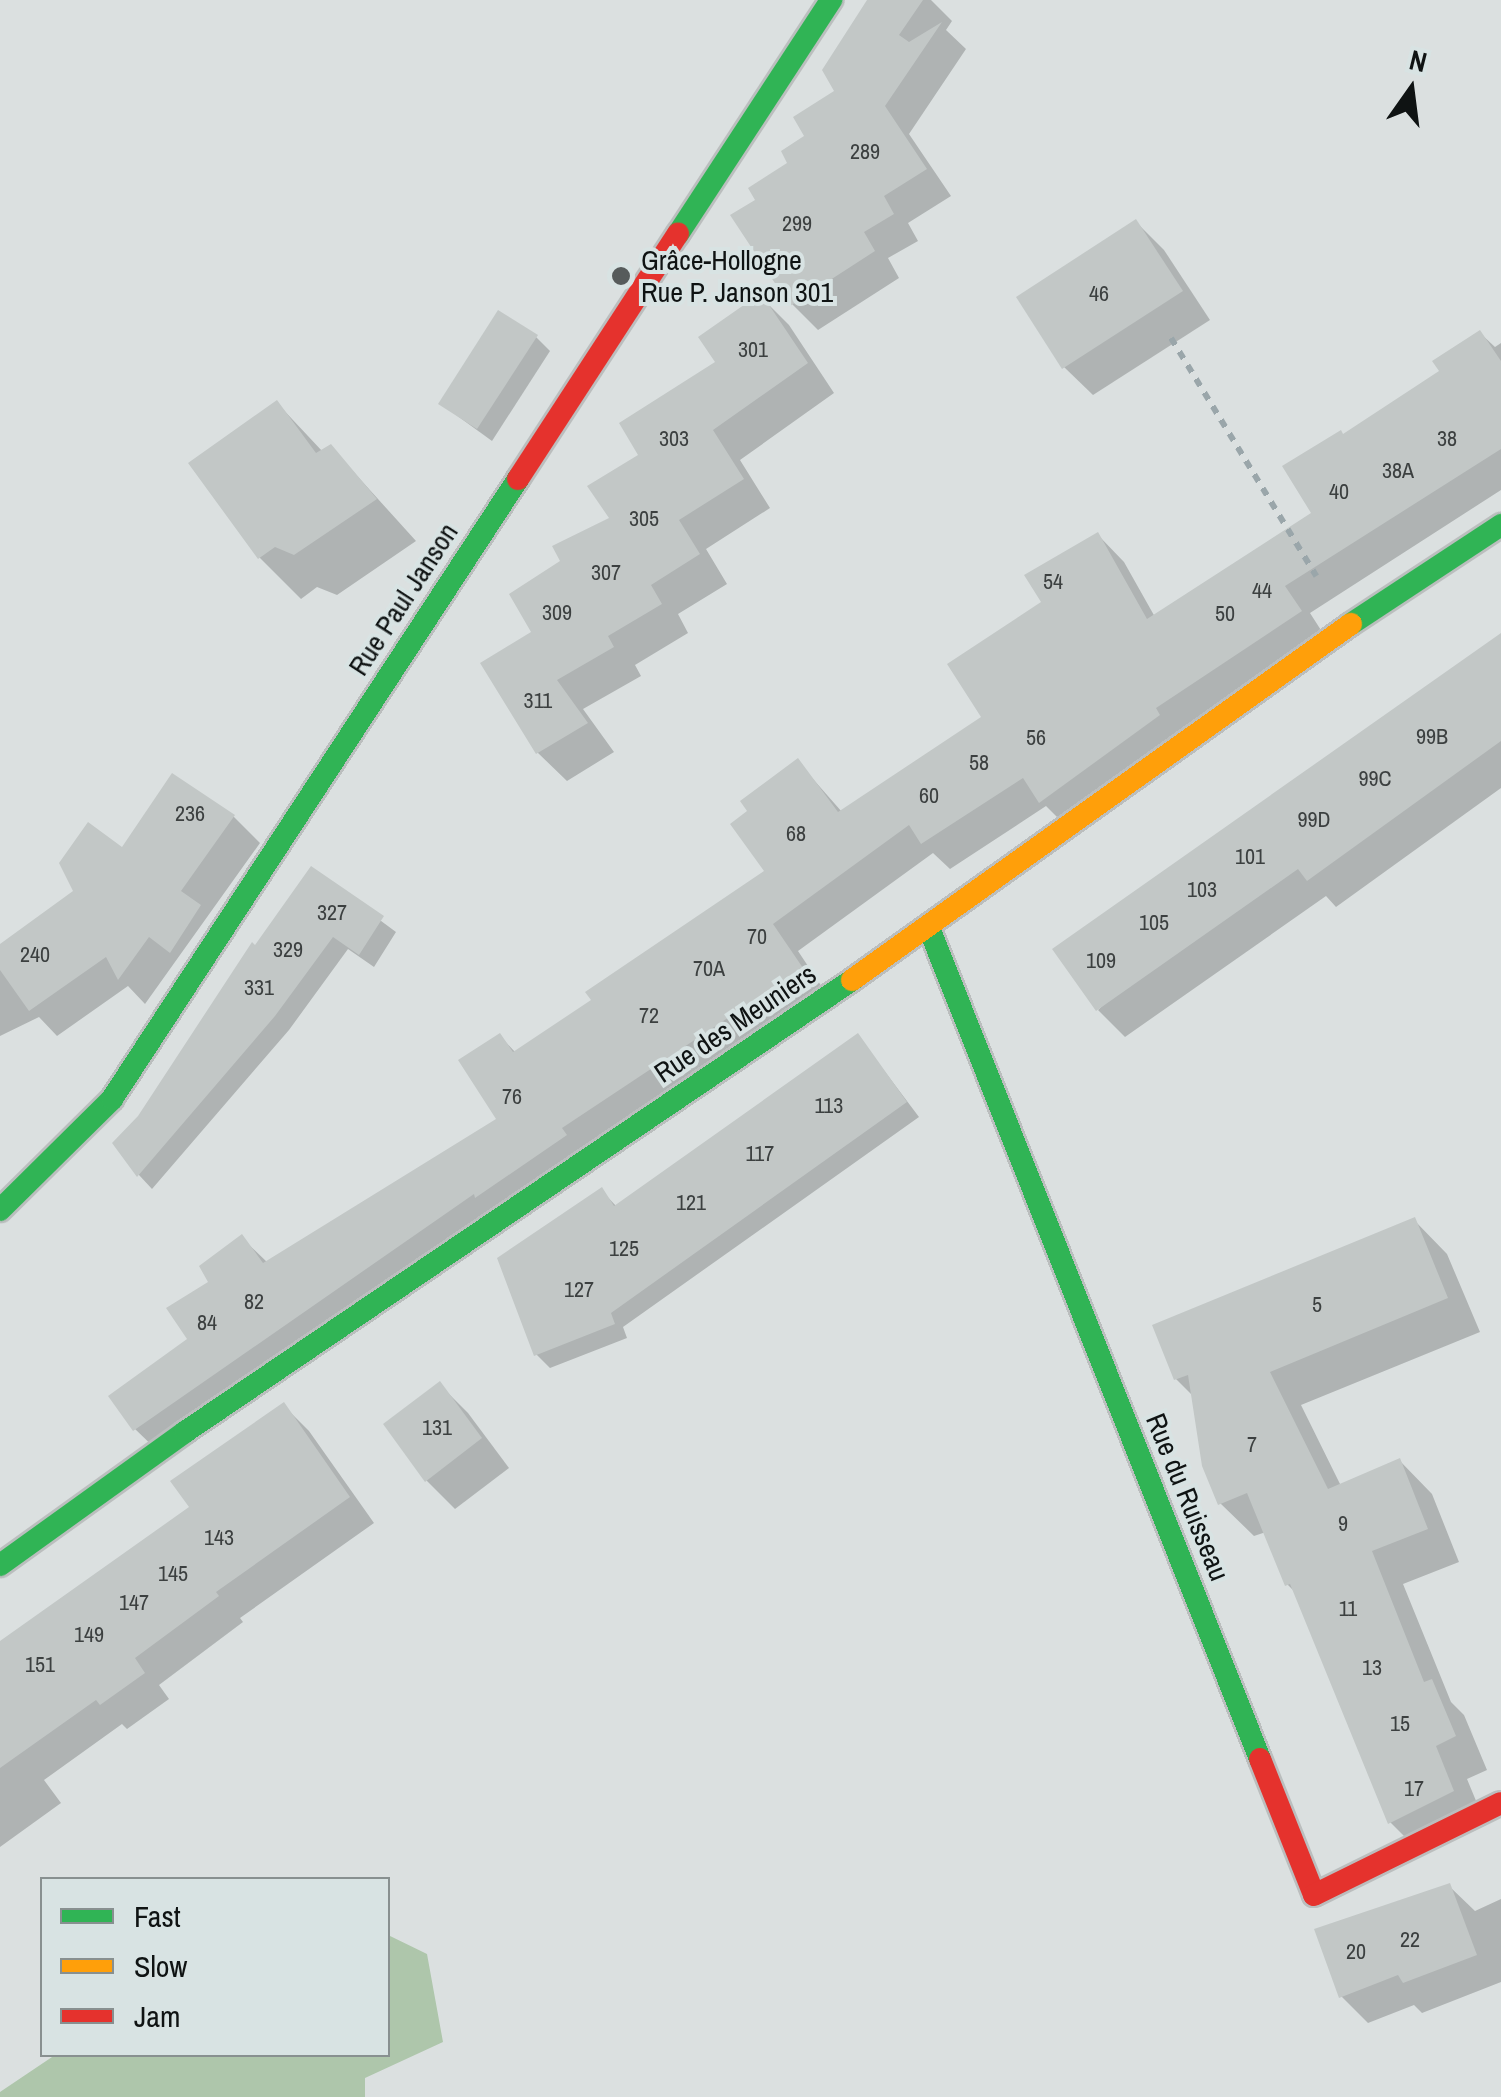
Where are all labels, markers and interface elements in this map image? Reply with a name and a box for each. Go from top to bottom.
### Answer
north arrow [1361,40,1461,140]
text: N [1406,40,1431,81]
house number: 289 [850,139,880,165]
house number: 299 [782,211,812,237]
place label: Grâce-Hollogne Rue P. Janson 301 [641,243,833,309]
marker: Grâce-Hollogne Rue P. Janson 301 [610,265,632,287]
house number: 46 [1089,281,1109,307]
house number: 301 [738,337,768,363]
house number: 303 [659,426,689,452]
house number: 38 [1437,426,1457,452]
house number: 38A [1382,458,1414,484]
house number: 40 [1329,479,1349,505]
house number: 305 [629,506,659,532]
street label: Rue Paul Janson [341,517,465,681]
house number: 307 [591,560,621,586]
house number: 54 [1043,569,1063,595]
house number: 44 [1252,578,1272,604]
house number: 309 [542,600,572,626]
house number: 50 [1215,601,1235,627]
house number: 311 [524,688,552,714]
house number: 99B [1416,724,1448,750]
house number: 56 [1026,725,1046,751]
house number: 58 [969,750,989,776]
house number: 99C [1358,766,1392,792]
house number: 60 [919,783,939,809]
house number: 236 [175,801,205,827]
house number: 99D [1297,807,1331,833]
house number: 68 [786,821,806,847]
house number: 101 [1235,844,1265,870]
house number: 103 [1187,877,1217,903]
house number: 327 [317,900,347,926]
house number: 105 [1139,910,1169,936]
house number: 70 [747,924,767,950]
house number: 329 [273,937,303,963]
house number: 240 [20,942,50,968]
house number: 109 [1086,948,1116,974]
house number: 70A [693,956,725,982]
street label: Rue des Meuniers [648,957,822,1089]
house number: 331 [244,975,274,1001]
house number: 72 [639,1003,659,1029]
house number: 76 [502,1084,522,1110]
house number: 113 [815,1093,843,1119]
house number: 117 [746,1141,774,1167]
house number: 121 [676,1190,706,1216]
house number: 125 [609,1236,639,1262]
house number: 127 [564,1277,594,1303]
house number: 82 [244,1289,264,1315]
house number: 5 [1312,1292,1322,1318]
house number: 84 [197,1310,217,1336]
street label: Rue du Ruisseau [1139,1408,1237,1586]
house number: 131 [422,1415,452,1441]
house number: 7 [1247,1432,1257,1458]
house number: 9 [1338,1511,1348,1537]
house number: 143 [204,1525,234,1551]
house number: 145 [158,1561,188,1587]
house number: 147 [119,1590,149,1616]
house number: 11 [1339,1596,1357,1622]
house number: 149 [74,1622,104,1648]
house number: 151 [25,1652,55,1678]
house number: 13 [1362,1655,1382,1681]
house number: 15 [1390,1711,1410,1737]
house number: 17 [1404,1776,1424,1802]
legend [40,1877,390,2057]
text: Fast [134,1896,181,1936]
house number: 22 [1400,1927,1420,1953]
house number: 20 [1346,1939,1366,1965]
text: Slow [134,1946,187,1986]
text: Jam [134,1996,180,2036]

